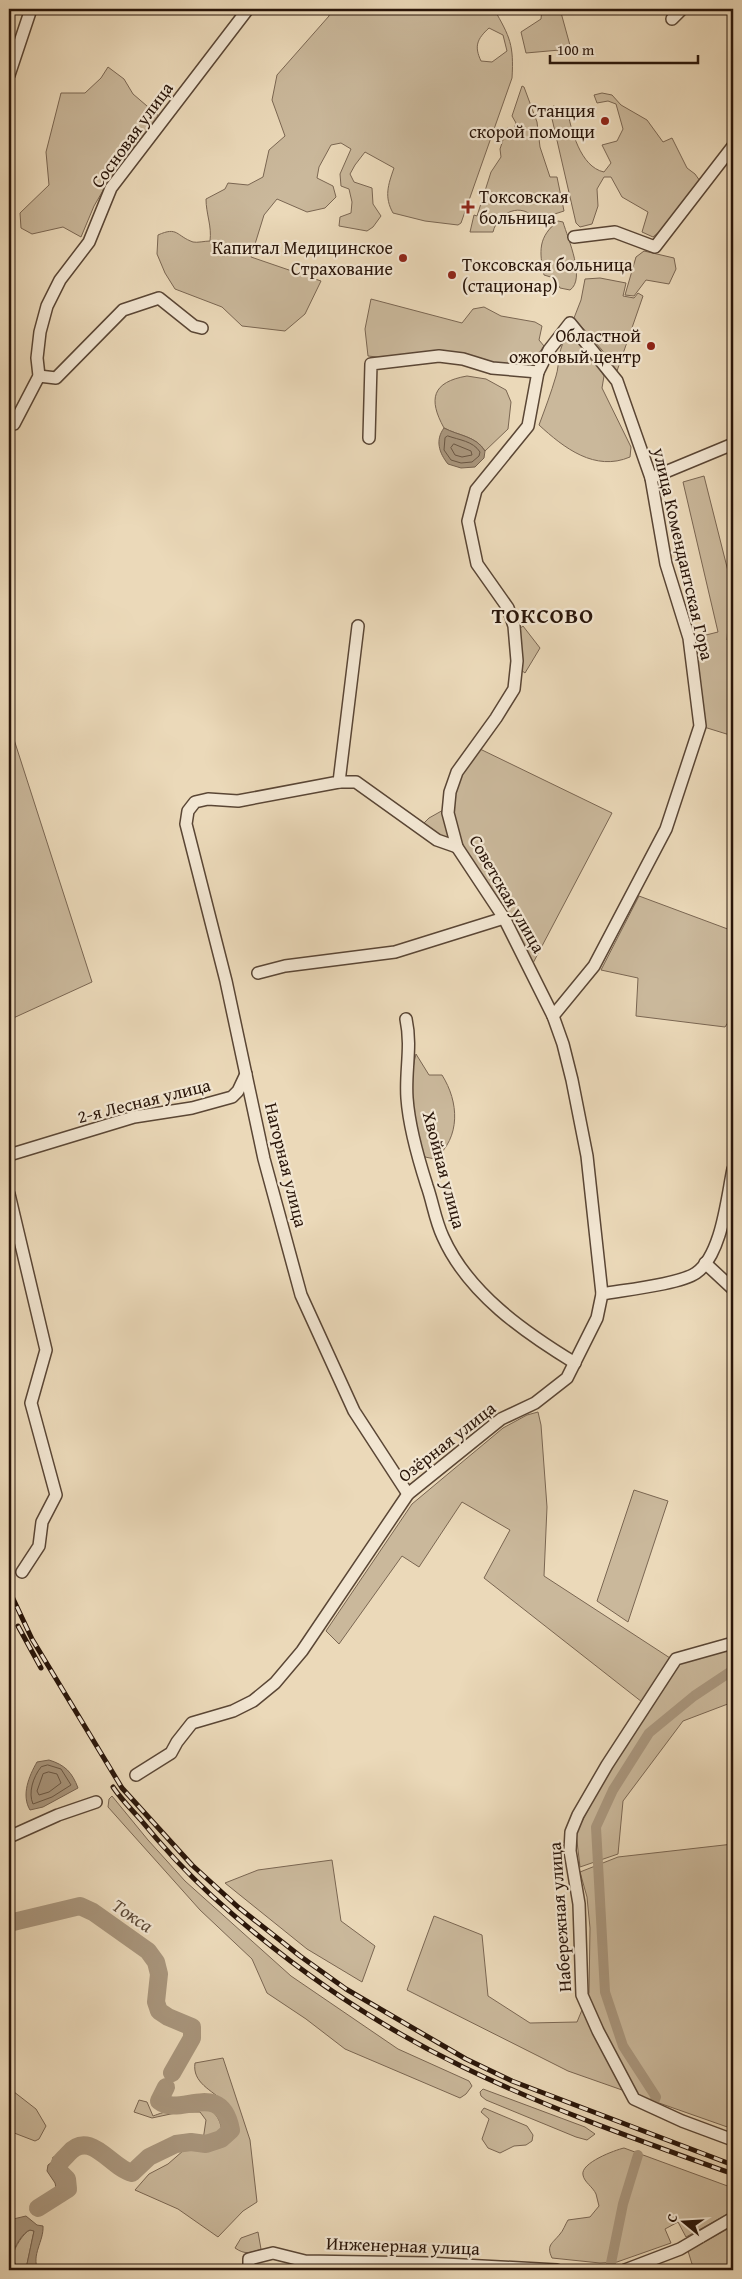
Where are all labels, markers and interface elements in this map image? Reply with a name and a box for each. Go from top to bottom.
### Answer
scale bar [550,32,697,64]
text: 100 m [557,39,595,60]
street label: Сосновая улица [84,76,180,193]
place label: Станция скорой помощи [469,97,595,145]
marker: Станция скорой помощи [599,115,611,127]
place label: Токсовская больница [479,183,569,231]
marker: Токсовская больница [461,200,475,214]
place label: Капитал Медицинское Страхование [212,234,393,282]
place label: Токсовская больница (стационар) [462,251,633,299]
marker: Капитал Медицинское Страхование [397,252,409,264]
marker: Токсовская больница (стационар) [446,269,458,281]
place label: Областной ожоговый центр [509,322,641,370]
marker: Областной ожоговый центр [645,340,657,352]
street label: улица Комендантская Гора [646,444,721,663]
district label: ТОКСОВО [492,599,594,631]
street label: Советская улица [463,830,552,958]
street label: 2-я Лесная улица [74,1071,214,1130]
street label: Нагорная улица [258,1100,315,1231]
street label: Хвойная улица [416,1108,473,1232]
street label: Озёрная улица [392,1395,502,1488]
street label: Набережная улица [541,1841,578,1993]
water label: Токса [107,1891,159,1939]
north arrow [660,2196,710,2246]
text: С [661,2211,682,2225]
street label: Инженерная улица [326,2229,481,2262]

